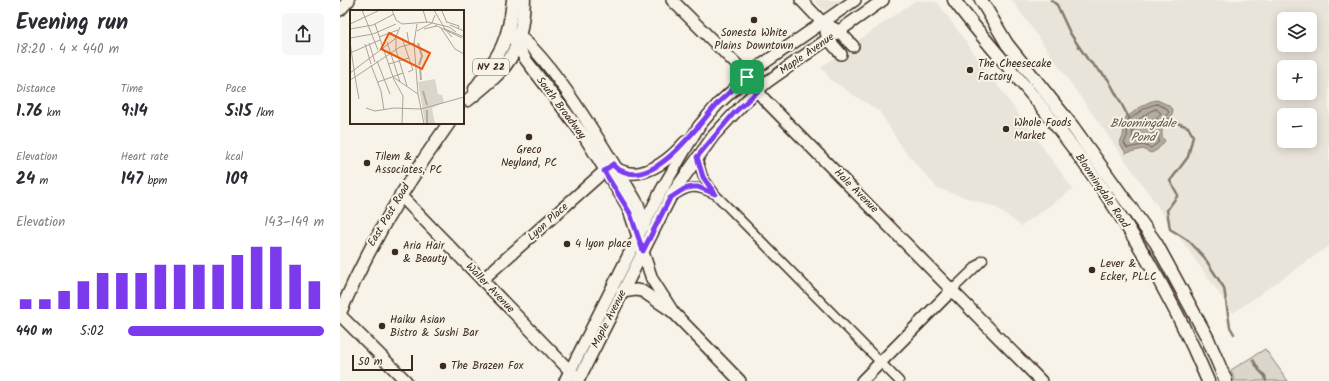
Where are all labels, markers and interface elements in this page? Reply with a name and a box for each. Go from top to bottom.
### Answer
text: Evening run [16,6,128,41]
inset map [350,10,464,124]
map controls [1277,12,1317,148]
button: layers [1277,12,1317,52]
button: share [282,13,324,55]
marker: Sonesta White Plains Downtown [749,15,759,25]
place label: Sonesta White Plains Downtown [714,24,794,55]
street label: Maple Avenue [776,28,838,80]
text: 18:20 · 4 × 440 m [16,39,119,60]
place label: The Cheesecake Factory [978,55,1051,86]
road number: NY 22 [473,59,509,75]
pin [730,60,764,94]
button: + [1277,60,1317,100]
marker: The Cheesecake Factory [965,65,975,75]
icon: arrive [736,66,758,88]
street label: South Broadway [531,73,591,144]
text: Distance [16,80,56,98]
text: Time [121,80,143,98]
text: Pace [225,80,246,98]
text: 1.76 [16,98,42,125]
text: 9:14 [121,98,148,125]
text: 5:15 [225,98,252,125]
text: km [42,104,61,122]
text: /km [252,104,274,122]
button: − [1277,108,1317,148]
place label: Whole Foods Market [1014,114,1072,145]
water label: Bloomingdale Pond [1110,114,1178,147]
marker: Whole Foods Market [1001,124,1011,134]
marker: Greco Neyland, PC [524,132,534,142]
place label: Greco Neyland, PC [501,141,558,172]
text: Elevation [16,148,58,166]
text: Heart rate [121,148,168,166]
text: kcal [225,148,243,166]
place label: Tilem & Associates, PC [375,148,442,179]
street label: Bloomingdale Road [1070,150,1134,232]
marker: Tilem & Associates, PC [362,158,372,168]
street label: Hale Avenue [829,164,883,218]
text: 24 [16,166,35,193]
text: 147 [121,166,143,193]
text: 109 [225,166,248,193]
text: m [35,172,48,190]
text: bpm [143,172,167,190]
street label: East Post Road [363,179,415,250]
street label: Lyon Place [523,199,573,245]
text: Elevation [16,212,65,233]
text: 143–149 m [264,212,324,233]
place label: 4 lyon place [575,235,632,253]
place label: Aria Hair & Beauty [403,237,448,268]
marker: 4 lyon place [562,239,572,249]
marker: Aria Hair & Beauty [390,247,400,257]
place label: Lever & Ecker, PLLC [1100,255,1157,286]
street label: Waller Avenue [461,259,519,317]
marker: Lever & Ecker, PLLC [1087,265,1097,275]
street label: Maple Avenue [587,287,631,351]
place label: Haiku Asian Bistro & Sushi Bar [390,311,480,342]
text: 440 m [16,321,53,342]
text: 5:02 [80,321,104,342]
marker: Haiku Asian Bistro & Sushi Bar [377,321,387,331]
scale bar [352,353,413,372]
text: 50 m [358,353,383,371]
place label: The Brazen Fox [451,357,524,375]
marker: The Brazen Fox [438,361,448,371]

